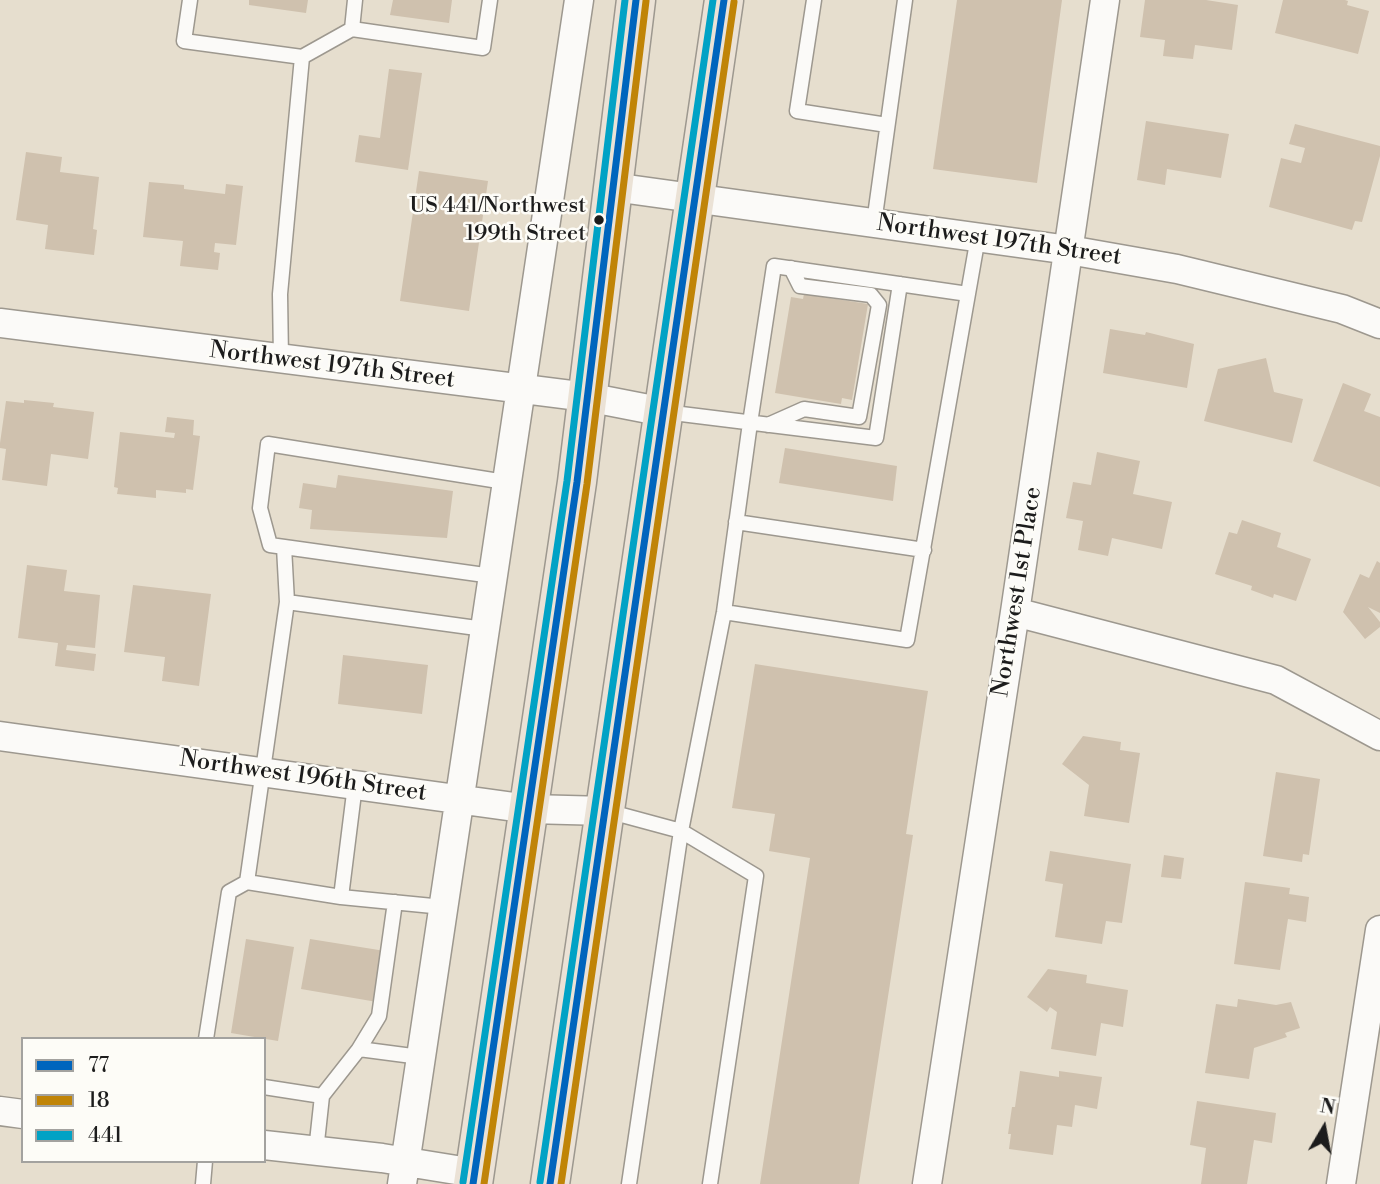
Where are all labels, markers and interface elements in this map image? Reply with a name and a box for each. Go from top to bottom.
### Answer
place label: US 441/Northwest 199th Street [409,194,586,246]
street label: Northwest 197th Street [875,210,1123,272]
marker: US 441/Northwest 199th Street [592,213,606,227]
street label: Northwest 197th Street [208,337,456,395]
street label: Northwest 1st Place [987,485,1049,699]
street label: Northwest 196th Street [177,745,429,809]
legend [21,1037,266,1163]
text: 77 [88,1053,109,1079]
text: 18 [88,1088,110,1114]
north arrow [1289,1093,1359,1163]
text: N [1318,1094,1337,1120]
text: 441 [88,1123,122,1149]

